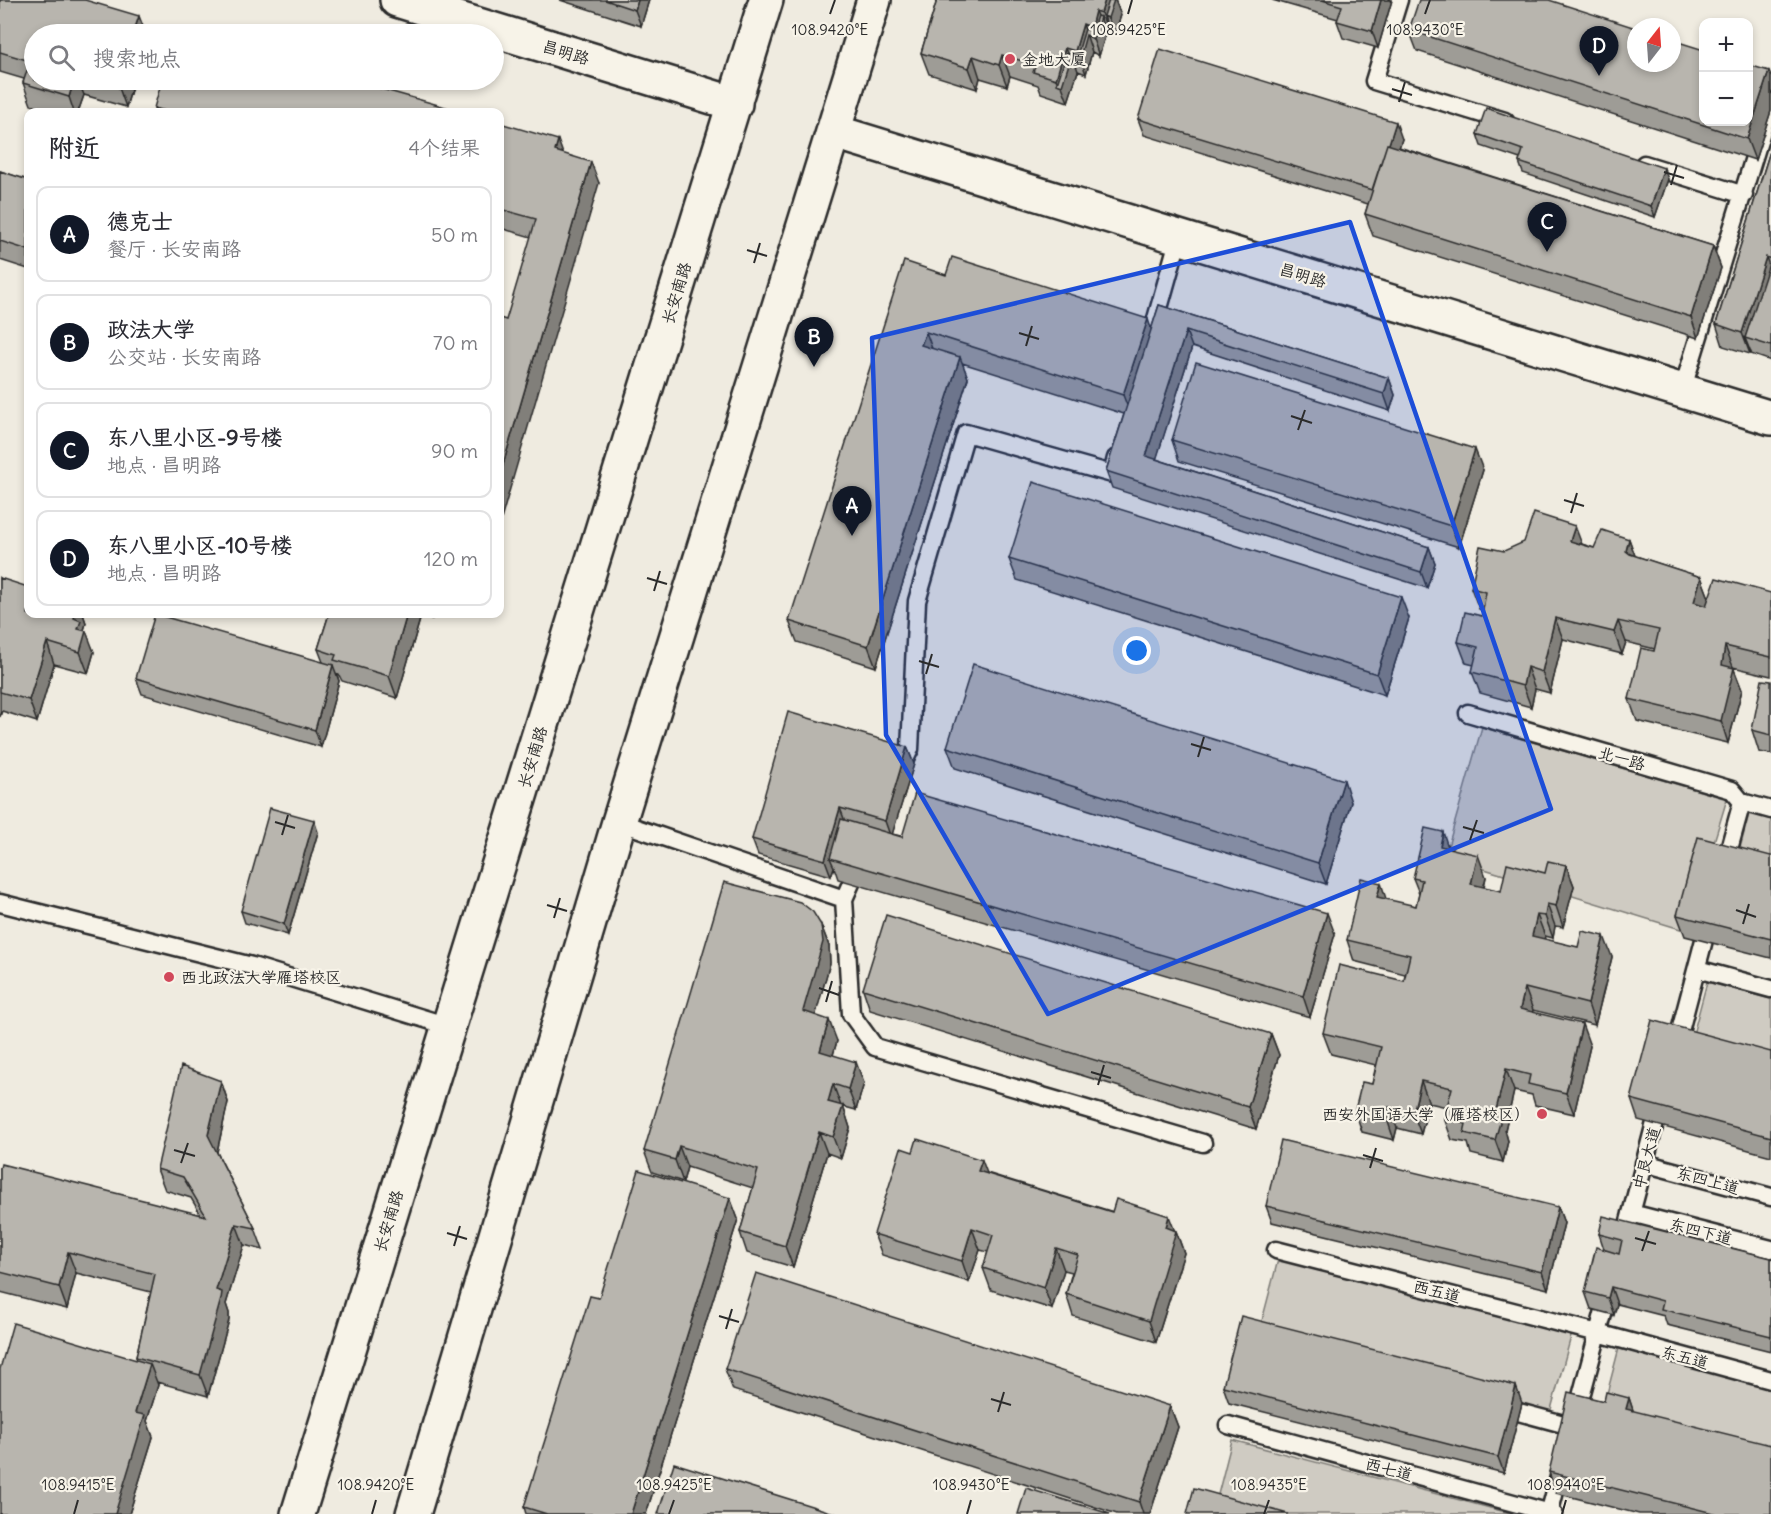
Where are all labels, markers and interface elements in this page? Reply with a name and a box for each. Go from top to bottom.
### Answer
north arrow [1627,18,1681,72]
map controls [1699,18,1753,126]
button: + [1699,18,1753,72]
text: 108.9420°E [792,20,869,39]
text: 108.9425°E [1090,20,1166,39]
text: 108.9430°E [1386,20,1464,39]
search box [24,24,504,90]
pin: D [1580,26,1618,76]
street label: 昌明路 [540,35,592,69]
icon: search [45,41,78,74]
text: 搜索地点 [93,44,181,72]
place label: 金地大厦 [1022,49,1086,69]
marker: 金地大厦 [1003,52,1017,66]
button: − [1699,72,1753,126]
text: 附近 [48,131,100,164]
text: 4个结果 [408,135,480,160]
pin: C [1528,202,1566,252]
text: 德克士 [107,207,173,235]
text: A [63,222,76,247]
text: 50 m [431,222,478,247]
text: 餐厅 · 长安南路 [107,236,241,261]
street label: 昌明路 [1277,258,1329,292]
street label: 长安南路 [657,259,695,327]
text: 政法大学 [107,315,195,343]
pin: B [794,318,834,367]
text: B [63,330,76,355]
text: 70 m [433,330,478,355]
text: 公交站 · 长安南路 [107,344,261,369]
text: 东八里小区-9号楼 [107,423,283,451]
text: C [63,438,76,463]
text: 90 m [431,438,478,463]
text: 地点 · 昌明路 [107,452,221,477]
pin: A [832,486,872,536]
text: 东八里小区-10号楼 [107,531,293,559]
text: D [62,546,77,571]
text: 120 m [424,546,478,571]
text: 地点 · 昌明路 [107,560,221,585]
your location [1122,636,1151,665]
street label: 长安南路 [513,723,551,791]
street label: 北一路 [1596,742,1648,774]
place label: 西北政法大学雁塔校区 [181,967,341,987]
marker: 西北政法大学雁塔校区 [162,970,176,984]
place label: 西安外国语大学（雁塔校区） [1322,1104,1530,1124]
marker: 西安外国语大学（雁塔校区） [1535,1107,1549,1121]
street label: 中艮大道 [1628,1124,1664,1192]
street label: 东四上道 [1674,1162,1742,1198]
street label: 长安南路 [369,1187,407,1255]
street label: 东四下道 [1668,1214,1734,1248]
street label: 西五道 [1411,1275,1463,1307]
street label: 东五道 [1659,1341,1711,1373]
street label: 西七道 [1363,1453,1415,1485]
text: 108.9415°E [41,1475,115,1494]
text: 108.9420°E [338,1475,415,1494]
text: 108.9425°E [636,1475,712,1494]
text: 108.9430°E [932,1475,1010,1494]
text: 108.9435°E [1231,1475,1307,1494]
text: 108.9440°E [1527,1475,1605,1494]

